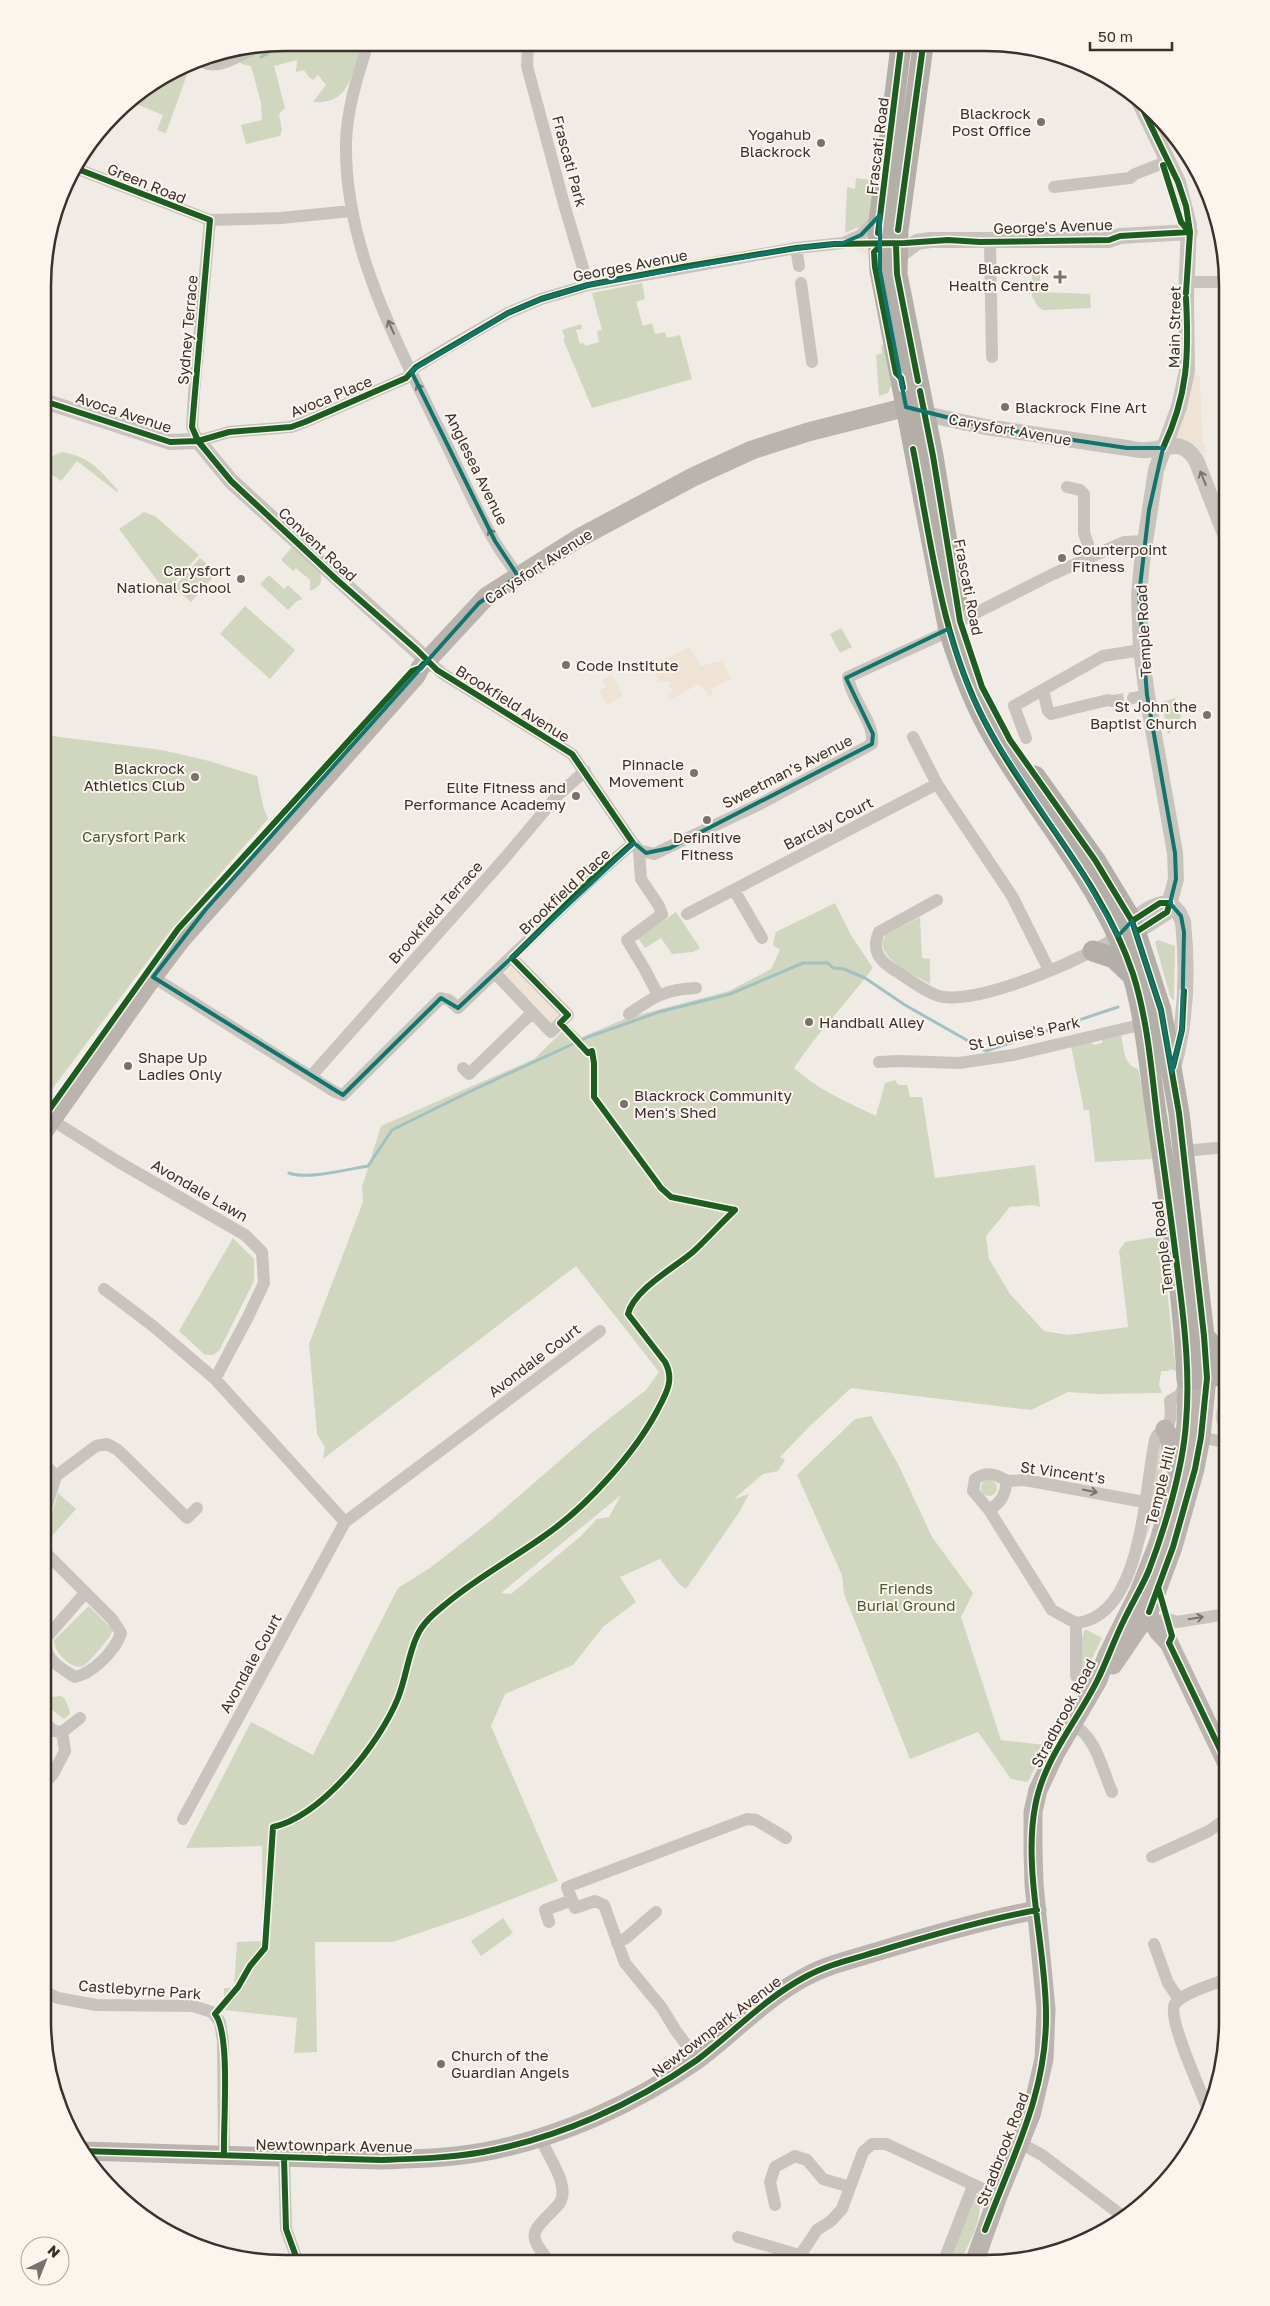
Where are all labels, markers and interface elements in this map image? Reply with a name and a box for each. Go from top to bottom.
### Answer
scale bar [1090,20,1172,52]
text: 50 m [1098,27,1133,45]
street label: Frascati Road [862,96,892,196]
place label: Blackrock Post Office [952,104,1032,139]
street label: Frascati Park [549,113,591,209]
marker: Blackrock Post Office [1035,116,1047,128]
place label: Yogahub Blackrock [740,125,812,160]
marker: Yogahub Blackrock [815,137,827,149]
street label: Green Road [105,159,189,207]
street label: George's Avenue [993,215,1113,237]
street label: Georges Avenue [571,245,689,285]
place label: Blackrock Health Centre [949,259,1050,294]
marker: Blackrock Health Centre [1053,270,1067,284]
street label: Sydney Terrace [173,274,201,386]
street label: Main Street [1164,285,1184,369]
one-way arrow [385,320,395,335]
street label: Avoca Place [287,371,375,421]
one-way arrow [415,382,425,397]
street label: Avoca Avenue [74,388,174,436]
place label: Blackrock Fine Art [1015,398,1147,416]
marker: Blackrock Fine Art [999,401,1011,413]
street label: Anglesea Avenue [442,408,512,528]
street label: Carysfort Avenue [947,409,1073,449]
one-way arrow [1198,470,1207,486]
street label: Convent Road [275,503,361,585]
street label: Carysfort Avenue [481,524,595,607]
one-way arrow [487,528,496,543]
street label: Frascati Road [951,537,987,637]
place label: Counterpoint Fitness [1072,540,1167,575]
marker: Counterpoint Fitness [1056,552,1068,564]
place label: Carysfort National School [116,561,231,596]
marker: Carysfort National School [235,573,247,585]
street label: Temple Road [1132,584,1154,678]
place label: Code Institute [576,656,679,674]
marker: Code Institute [560,659,572,671]
street label: Brookfield Avenue [453,661,574,745]
place label: St John the Baptist Church [1090,697,1197,732]
marker: St John the Baptist Church [1201,709,1213,721]
street label: Sweetman's Avenue [719,730,855,812]
place label: Pinnacle Movement [609,755,684,790]
place label: Blackrock Athletics Club [84,759,186,794]
marker: Pinnacle Movement [688,767,700,779]
marker: Blackrock Athletics Club [189,771,201,783]
place label: Elite Fitness and Performance Academy [404,778,567,813]
marker: Elite Fitness and Performance Academy [570,790,582,802]
street label: Barclay Court [780,793,876,853]
marker: Definitive Fitness [701,814,713,826]
park label: Carysfort Park [82,827,187,845]
place label: Definitive Fitness [673,828,742,863]
street label: Brookfield Place [515,844,614,938]
street label: Brookfield Terrace [384,857,486,967]
street label: St Louise's Park [967,1012,1082,1054]
place label: Handball Alley [819,1013,925,1031]
marker: Handball Alley [803,1016,815,1028]
place label: Shape Up Ladies Only [138,1048,223,1083]
marker: Shape Up Ladies Only [122,1060,134,1072]
place label: Blackrock Community Men's Shed [634,1086,792,1121]
marker: Blackrock Community Men's Shed [618,1098,630,1110]
street label: Avondale Lawn [148,1155,252,1225]
street label: Temple Road [1147,1200,1177,1294]
street label: Avondale Court [484,1320,584,1400]
street label: Temple Hill [1141,1443,1179,1527]
street label: St Vincent's [1019,1457,1107,1487]
one-way arrow [1082,1487,1098,1496]
park label: Friends Burial Ground [857,1579,955,1614]
street label: Avondale Court [215,1610,285,1716]
one-way arrow [1187,1613,1203,1623]
street label: Stradbrook Road [1027,1656,1099,1770]
street label: Newtownpark Avenue [648,1971,784,2081]
street label: Castlebyrne Park [78,1976,203,2002]
place label: Church of the Guardian Angels [451,2046,570,2081]
marker: Church of the Guardian Angels [435,2058,447,2070]
street label: Stradbrook Road [972,2089,1032,2209]
street label: Newtownpark Avenue [255,2135,413,2155]
north arrow [20,2236,70,2286]
text: N [45,2241,64,2261]

